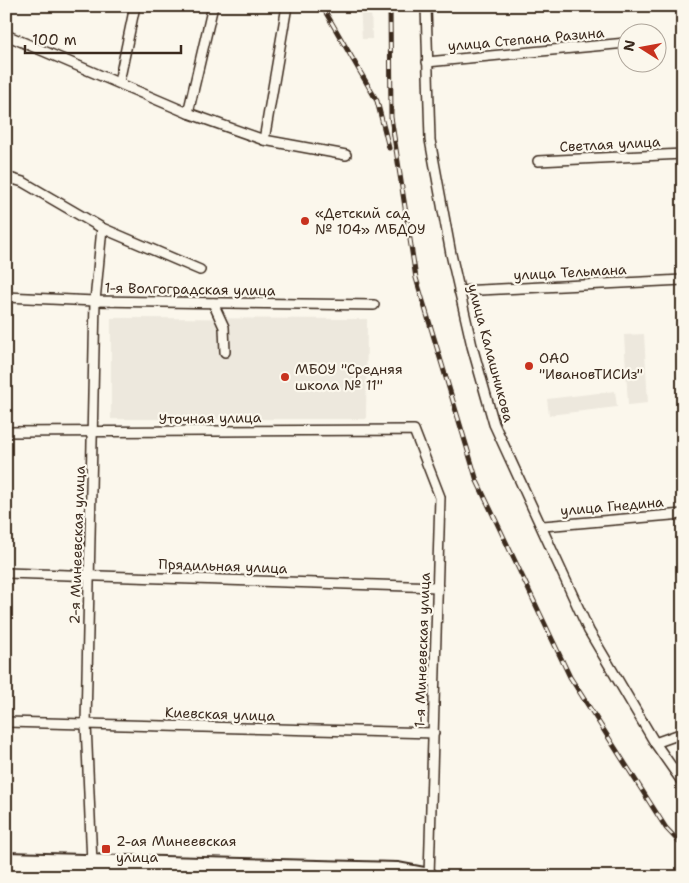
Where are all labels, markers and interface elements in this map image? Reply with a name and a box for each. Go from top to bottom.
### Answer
scale bar [25,22,181,54]
north arrow [616,22,666,72]
street label: улица Степана Разина [447,23,605,55]
text: 100 m [32,30,77,50]
text: N [619,38,639,53]
street label: Светлая улица [559,132,661,156]
place label: «Детский сад № 104» МБДОУ [315,204,426,238]
marker: «Детский сад № 104» МБДОУ [299,215,311,227]
street label: улица Тельмана [513,260,627,284]
street label: 1-я Волгоградская улица [104,279,276,299]
street label: улица Калашникова [464,282,518,424]
place label: ОАО "ИвановТИСИз" [539,349,643,383]
place label: МБОУ "Средняя школа № 11" [295,360,403,394]
marker: ОАО "ИвановТИСИз" [523,360,535,372]
marker: МБОУ "Средняя школа № 11" [279,371,291,383]
street label: Уточная улица [159,408,262,428]
street label: 2-я Минеевская улица [65,465,89,625]
street label: улица Гнедина [560,492,665,519]
street label: Прядильная улица [158,555,288,577]
street label: 1-я Минеевская улица [410,572,434,728]
street label: Киевская улица [165,703,276,725]
place label: 2-ая Минеевская улица [116,832,236,866]
marker: 2-ая Минеевская улица [100,843,112,855]

